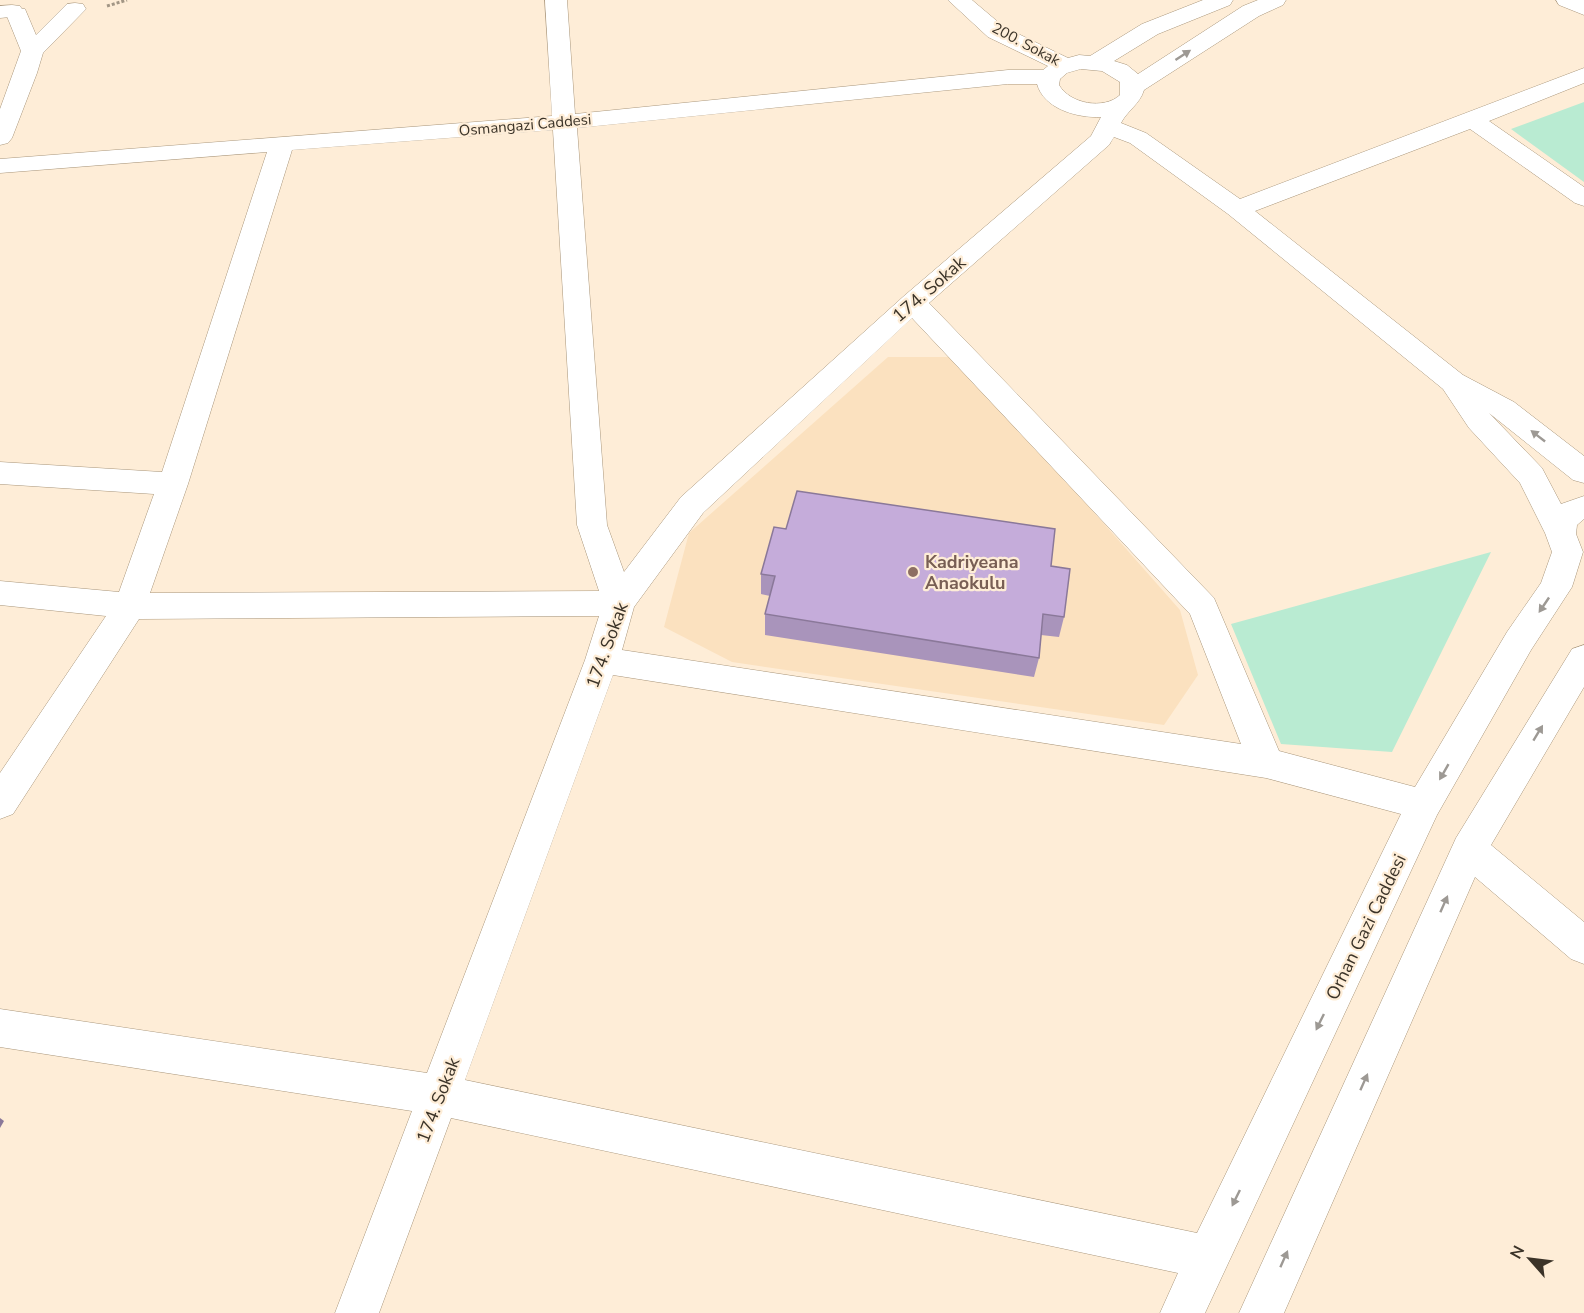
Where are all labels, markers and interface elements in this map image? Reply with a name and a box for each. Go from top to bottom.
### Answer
street label: 200. Sokak [988,18,1064,71]
one-way arrow [1175,49,1192,60]
street label: Osmangazi Caddesi [458,109,592,141]
street label: 174. Sokak [887,250,971,327]
one-way arrow [1531,430,1546,442]
place label: Kadriyeana Anaokulu [925,550,1019,595]
marker: Kadriyeana Anaokulu [906,565,920,579]
one-way arrow [1539,597,1550,613]
street label: 174. Sokak [580,598,634,691]
one-way arrow [1532,725,1543,741]
one-way arrow [1438,764,1449,780]
street label: Orhan Gazi Caddesi [1320,850,1412,1004]
one-way arrow [1440,895,1449,912]
one-way arrow [1316,1014,1325,1031]
street label: 174. Sokak [411,1053,466,1146]
one-way arrow [1360,1073,1369,1090]
one-way arrow [1231,1189,1240,1206]
north arrow [1500,1229,1560,1289]
text: N [1505,1242,1530,1263]
one-way arrow [1280,1251,1289,1268]

